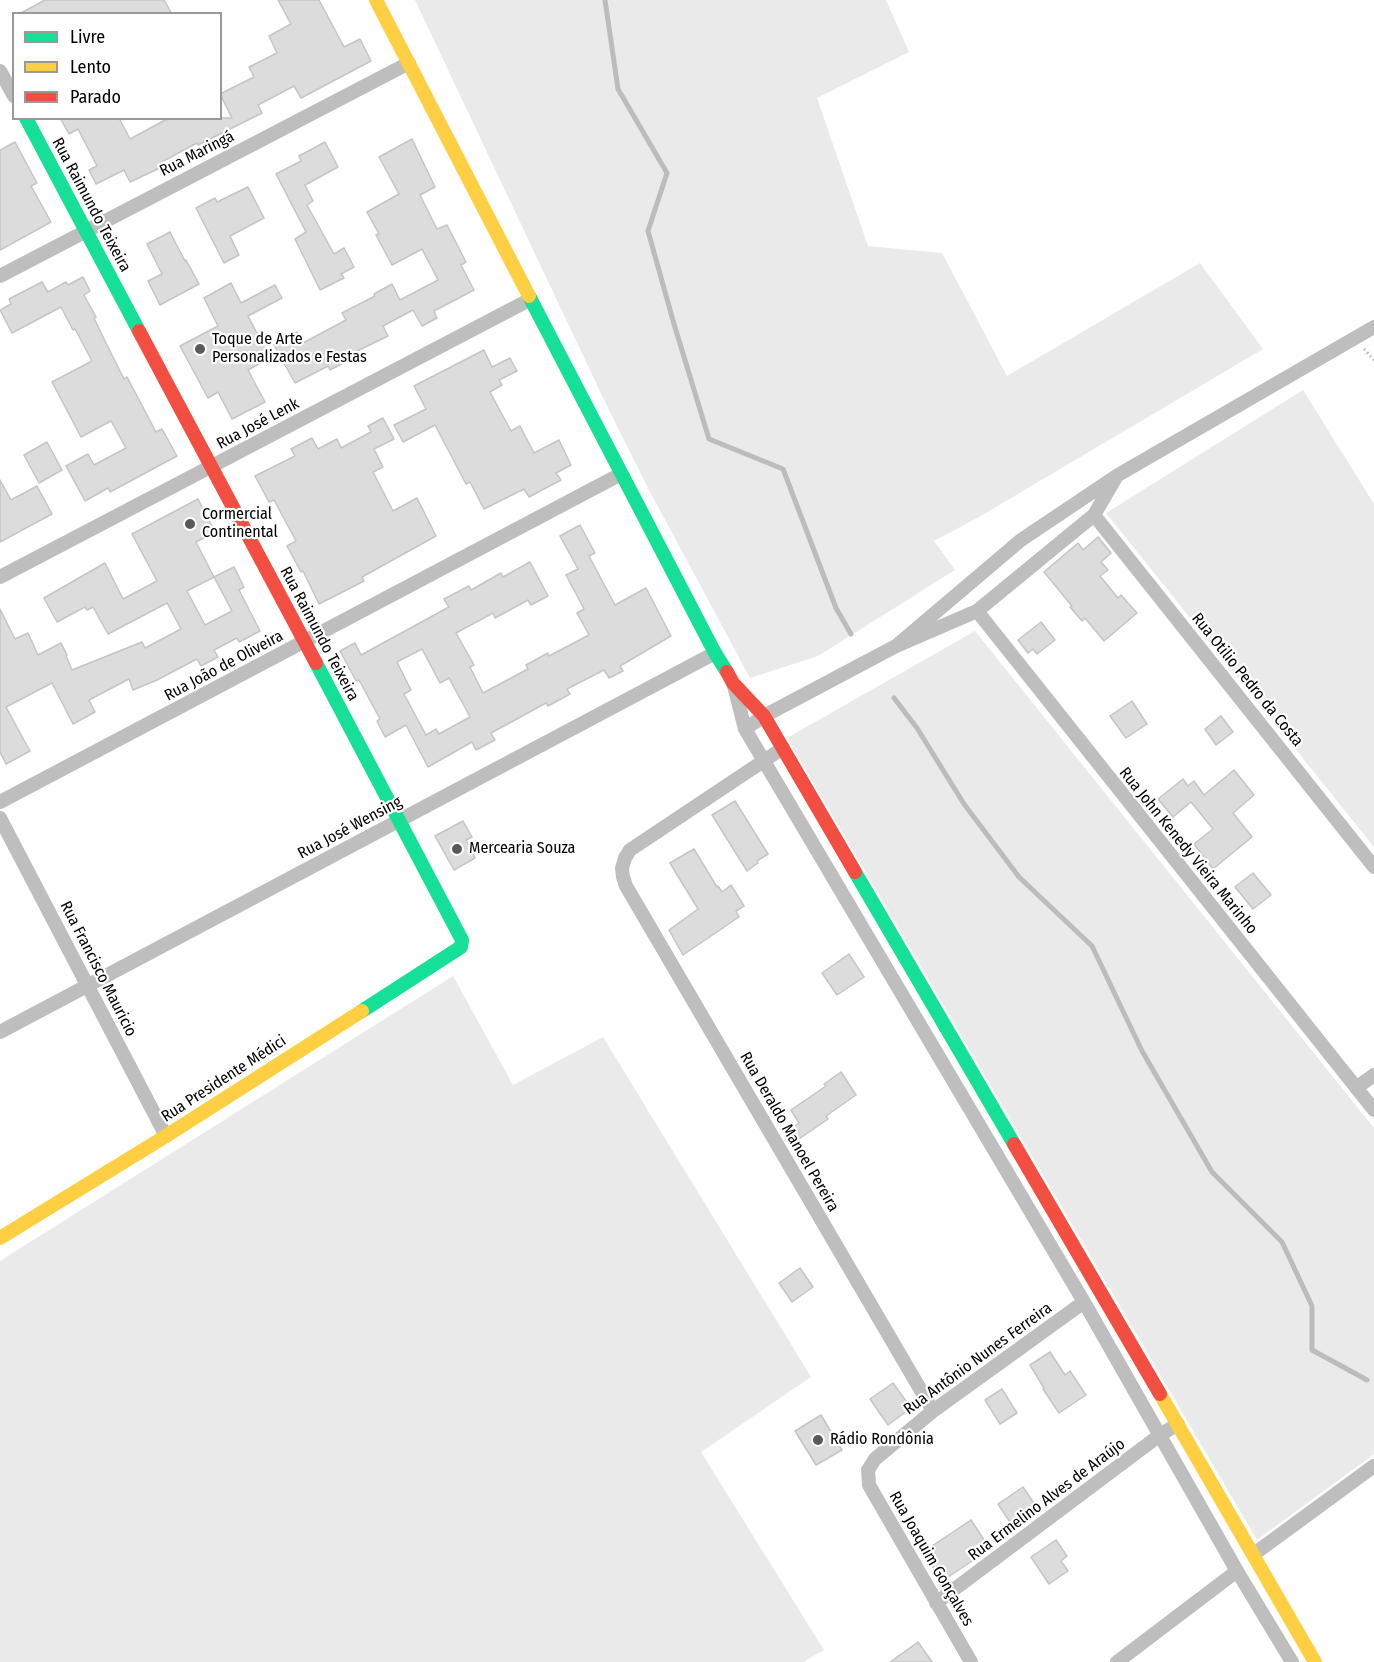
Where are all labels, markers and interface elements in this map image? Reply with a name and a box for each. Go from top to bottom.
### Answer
legend [12,12,222,120]
text: Livre [70,26,105,48]
text: Lento [70,56,111,78]
text: Parado [70,86,121,108]
street label: Rua Maringá [157,127,237,181]
street label: Rua Raimundo Teixeira [48,135,134,275]
place label: Toque de Arte Personalizados e Festas [212,330,367,368]
marker: Toque de Arte Personalizados e Festas [193,342,207,356]
street label: Rua José Lenk [214,394,302,454]
place label: Cormercial Continental [202,505,278,543]
marker: Cormercial Continental [183,517,197,531]
street label: Rua Raimundo Teixeira [276,564,362,704]
street label: Rua Otilio Pedro da Costa [1187,609,1307,751]
street label: Rua João de Oliveira [161,627,287,705]
street label: Rua John Kenedy Vieira Marinho [1115,764,1261,938]
street label: Rua José Wensing [295,793,405,863]
place label: Mercearia Souza [469,839,575,859]
marker: Mercearia Souza [450,842,464,856]
street label: Rua Francisco Mauricio [56,898,140,1040]
street label: Rua Presidente Médici [158,1031,290,1127]
street label: Rua Deraldo Manoel Pereira [735,1049,843,1215]
street label: Rua Antônio Nunes Ferreira [900,1299,1056,1419]
place label: Rádio Rondônia [830,1430,934,1450]
marker: Rádio Rondônia [811,1433,825,1447]
street label: Rua Ermelino Alves de Araújo [965,1435,1129,1565]
street label: Rua Joaquim Gonçalves [885,1488,977,1630]

